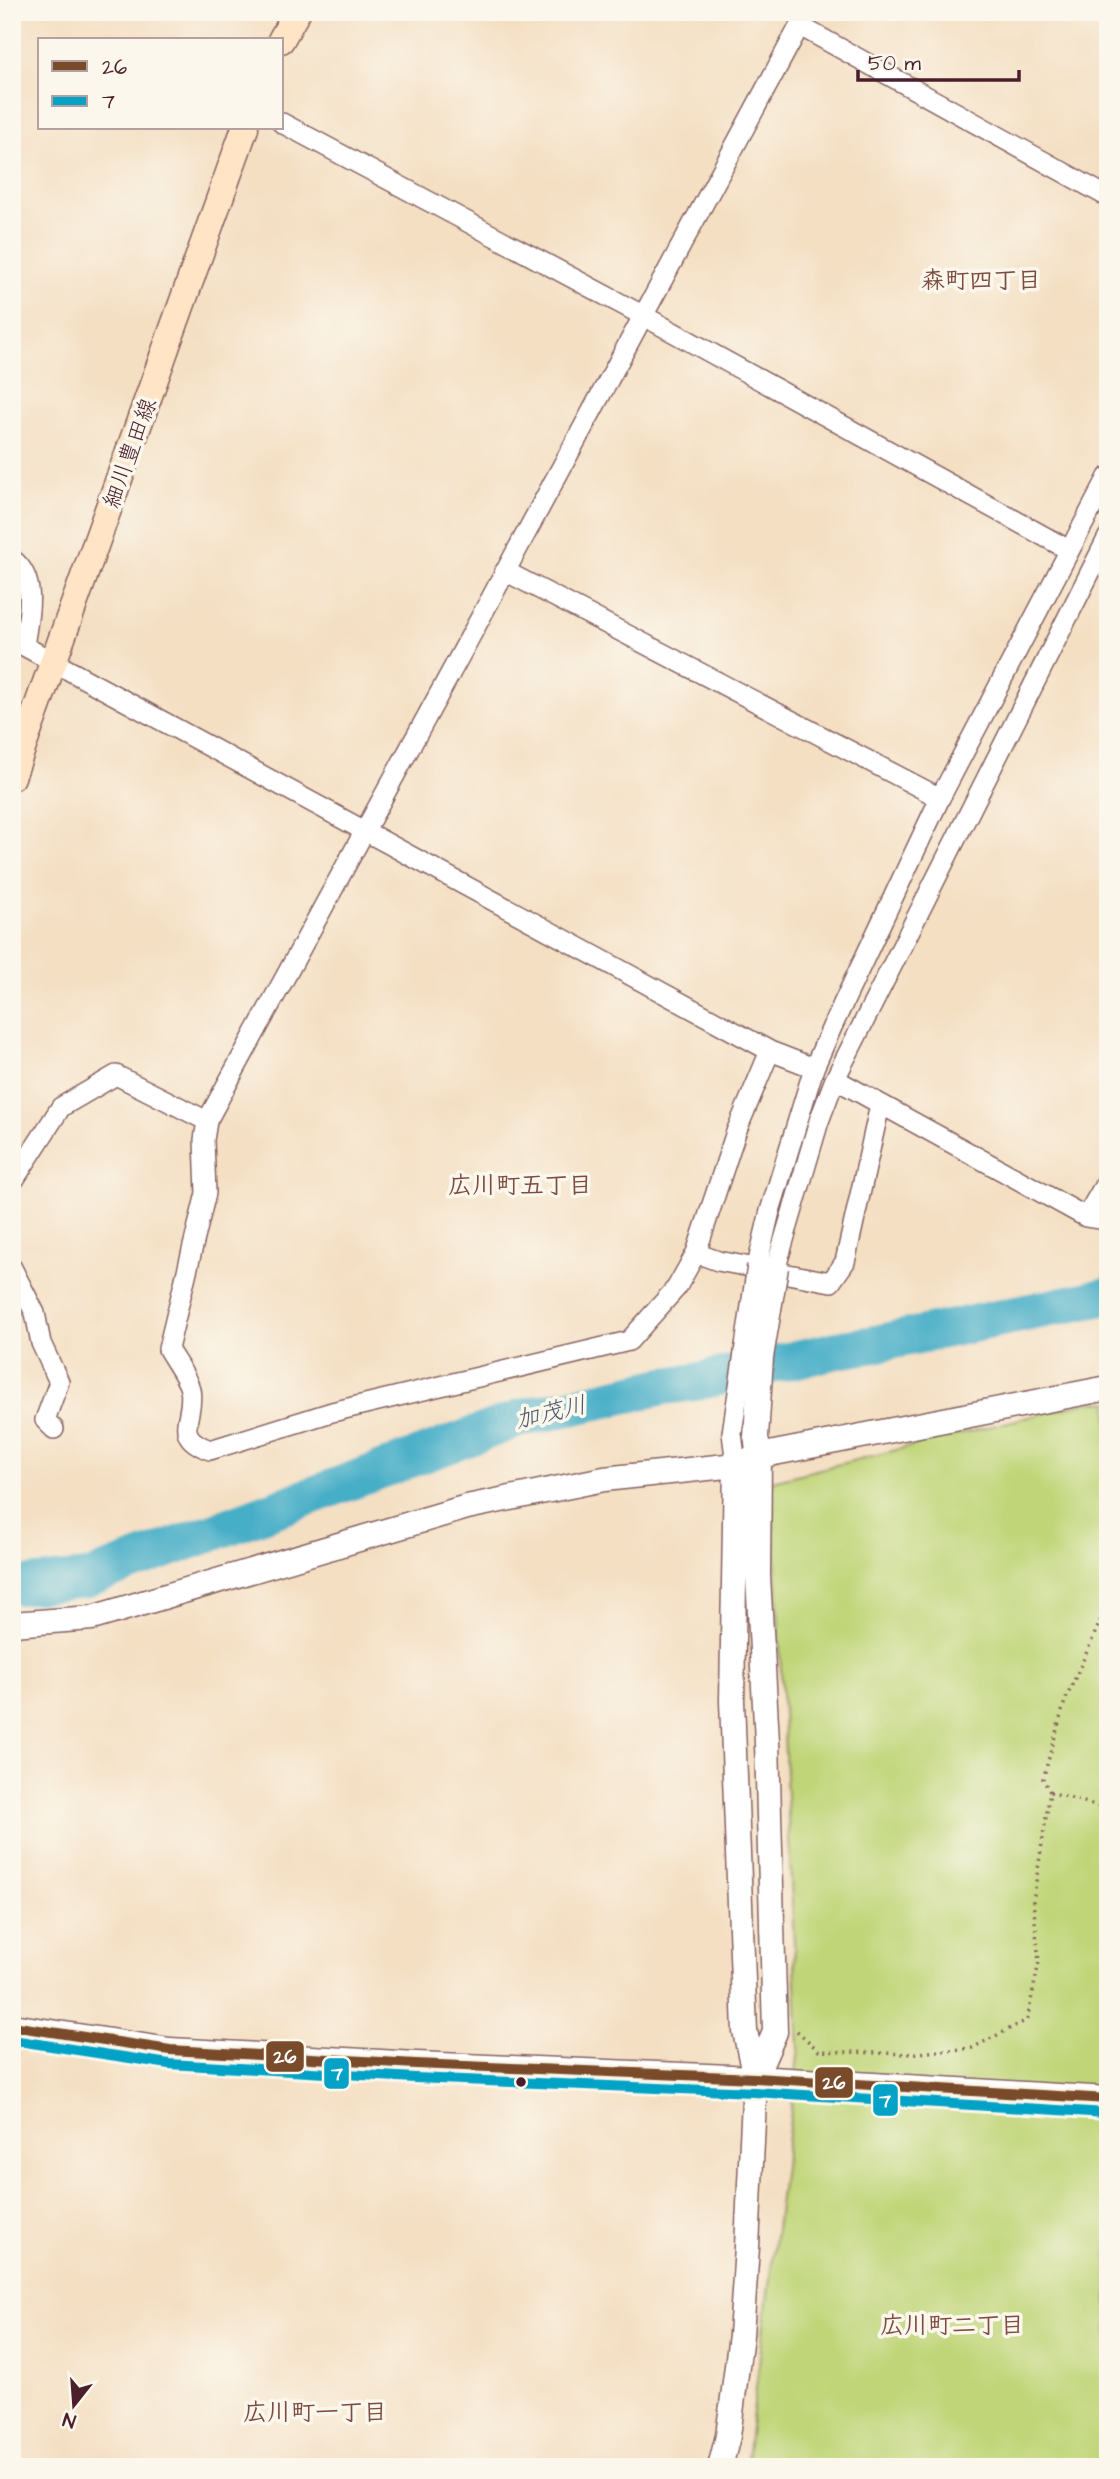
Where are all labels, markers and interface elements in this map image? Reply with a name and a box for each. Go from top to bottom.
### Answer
legend [38,38,284,130]
scale bar [858,38,1018,82]
text: 50 m [868,49,922,78]
text: 26 [102,53,127,82]
text: 7 [102,87,115,116]
district label: 森町四丁目 [921,264,1041,298]
street label: 細川豊田線 [95,393,165,513]
district label: 広川町五丁目 [448,1169,592,1203]
water label: 加茂川 [512,1388,590,1438]
line badge: 26 [265,2040,305,2073]
text: 26 [273,2044,296,2071]
line badge: 7 [323,2057,350,2090]
text: 7 [330,2061,343,2088]
line badge: 26 [814,2066,854,2099]
text: 26 [822,2070,845,2097]
unlabelled marker [514,2075,528,2089]
line badge: 7 [872,2083,899,2117]
text: 7 [878,2088,891,2115]
district label: 広川町二丁目 [880,2309,1024,2343]
north arrow [38,2370,108,2440]
district label: 広川町一丁目 [243,2396,387,2430]
text: N [60,2405,79,2434]

